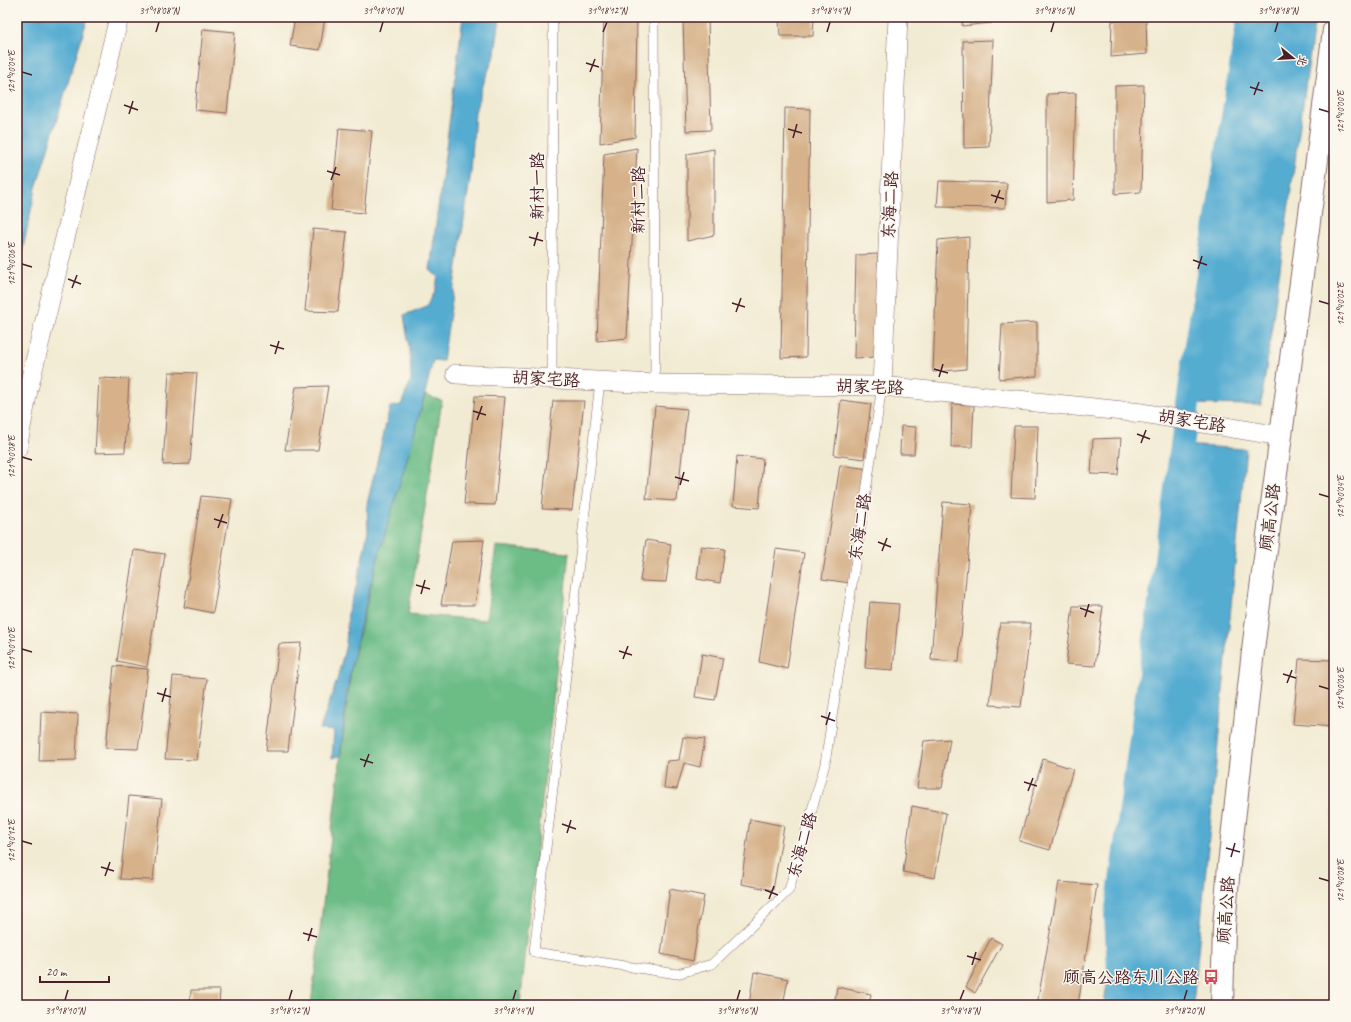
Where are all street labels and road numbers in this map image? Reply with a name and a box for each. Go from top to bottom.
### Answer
street label: 新村一路 [527,152,548,220]
street label: 新村二路 [628,166,649,234]
street label: 东海二路 [878,170,902,240]
street label: 胡家宅路 [511,367,581,391]
street label: 胡家宅路 [836,375,904,399]
street label: 胡家宅路 [1157,405,1227,437]
street label: 顾高公路 [1255,482,1285,552]
street label: 东海二路 [844,492,876,562]
street label: 东海二路 [783,809,821,881]
street label: 顾高公路 [1213,875,1239,945]

